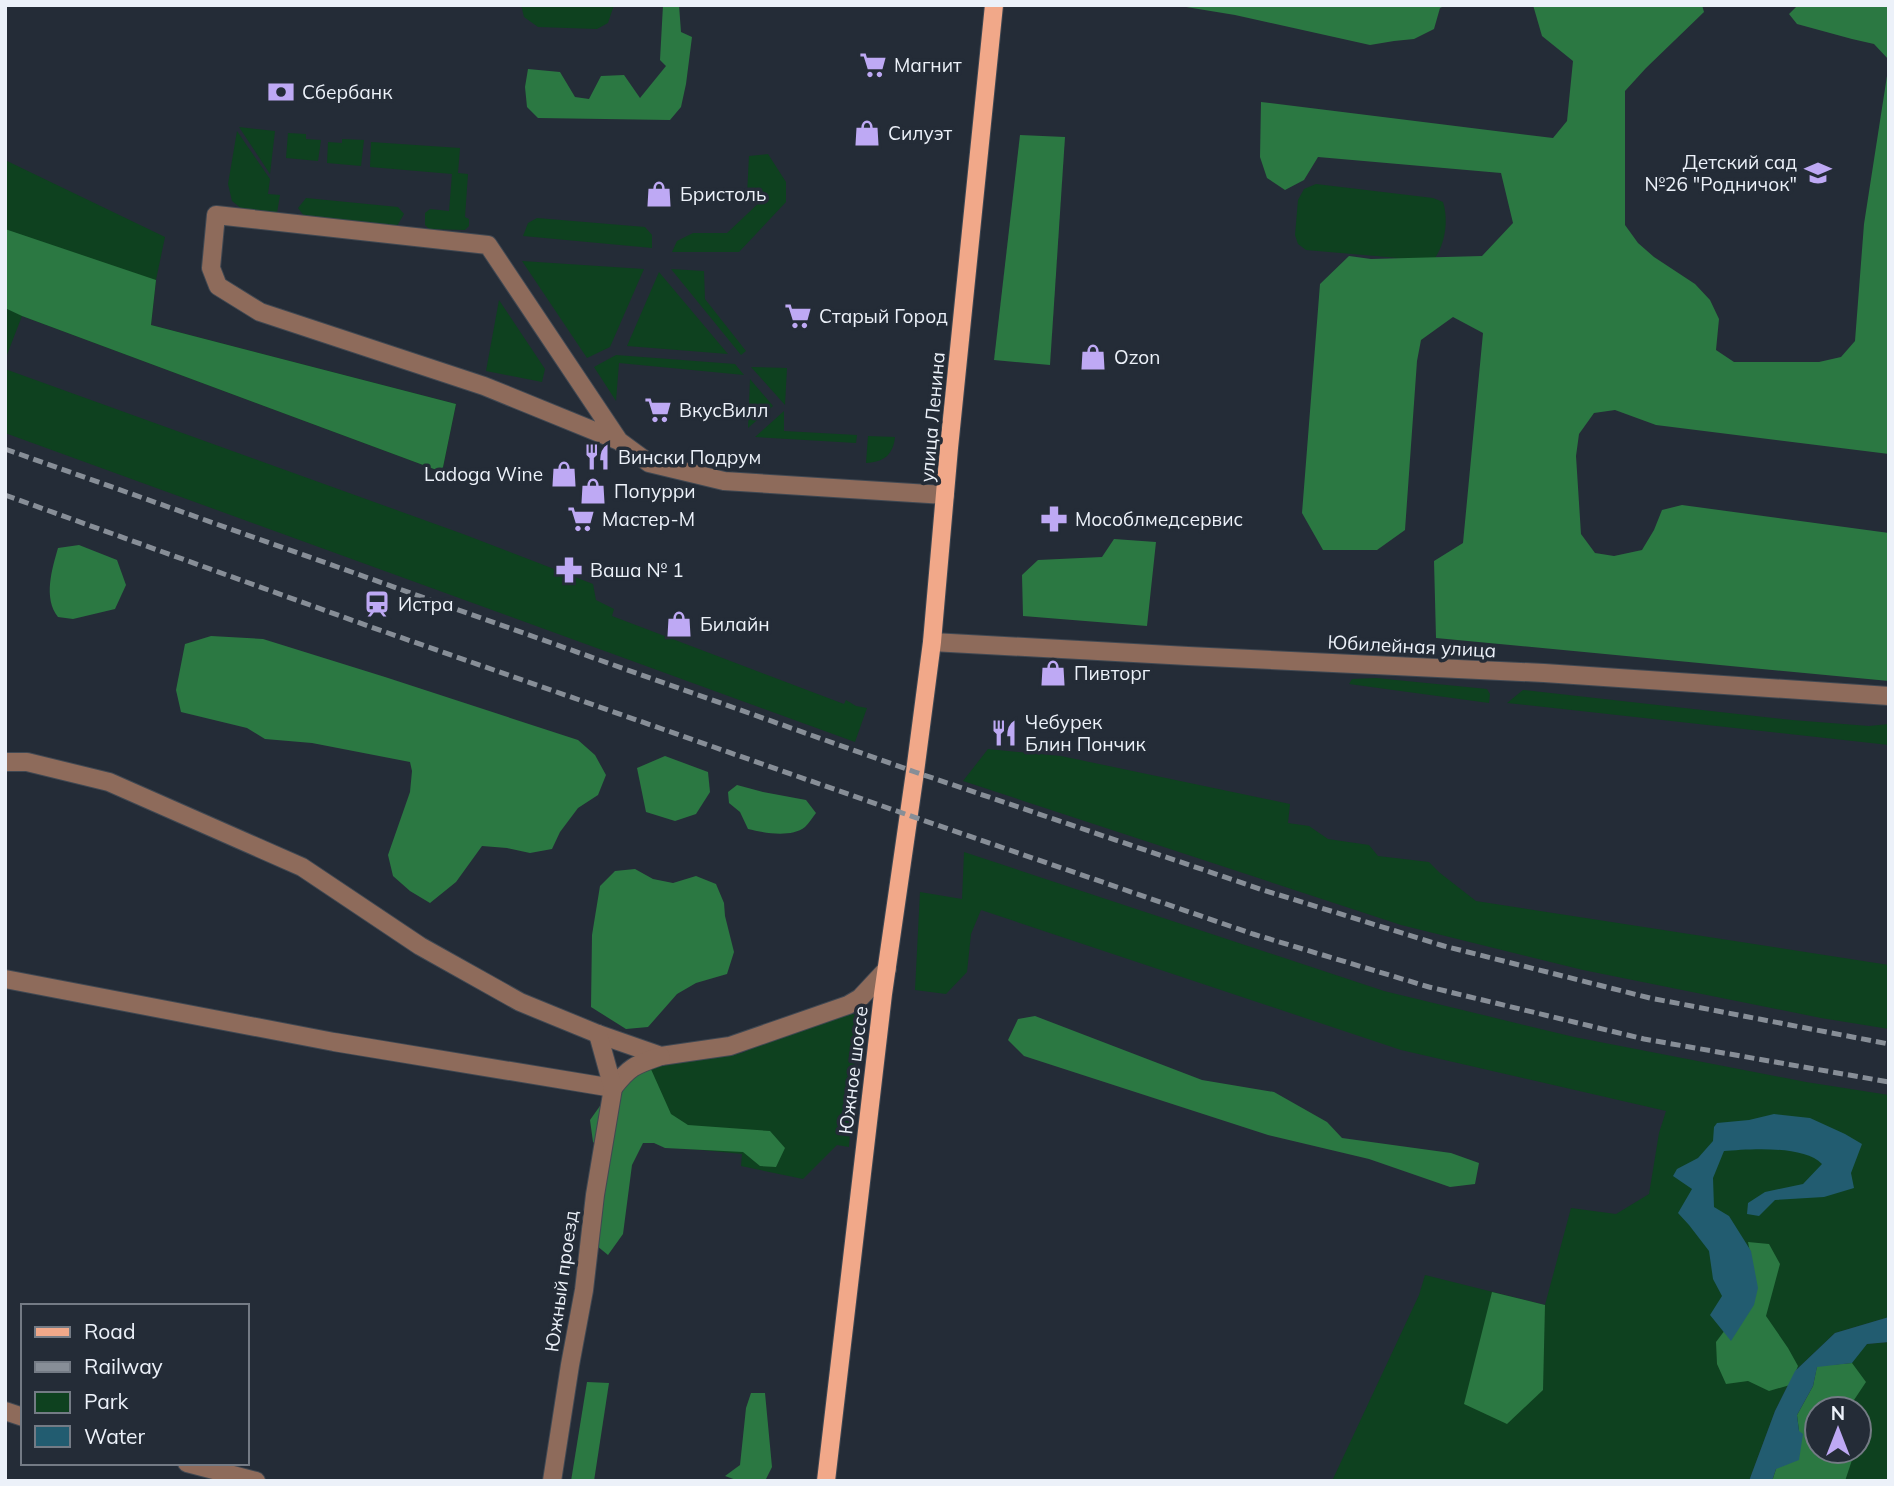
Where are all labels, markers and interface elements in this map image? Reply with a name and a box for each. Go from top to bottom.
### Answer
supermarket icon: Магнит [858,50,888,80]
place label: Магнит [894,53,962,77]
bank icon: Сбербанк [266,77,296,107]
place label: Сбербанк [302,80,393,104]
shop icon: Силуэт [852,118,882,148]
place label: Силуэт [888,121,953,145]
place label: Детский сад №26 "Родничок" [1644,150,1797,196]
school or university icon: Детский сад №26 "Родничок" [1803,158,1833,188]
shop icon: Бристоль [644,179,674,209]
place label: Бристоль [680,182,766,206]
supermarket icon: Старый Город [783,301,813,331]
place label: Старый Город [819,304,948,328]
shop icon: Ozon [1078,342,1108,372]
place label: Ozon [1114,345,1160,369]
street label: улица Ленина [914,351,950,483]
supermarket icon: ВкусВилл [643,395,673,425]
place label: ВкусВилл [679,398,768,422]
restaurant icon: Вински Подрум [582,442,612,472]
place label: Вински Подрум [618,445,761,469]
shop icon: Ladoga Wine [549,459,579,489]
place label: Ladoga Wine [424,462,543,486]
shop icon: Попурри [578,476,608,506]
place label: Попурри [614,479,696,503]
supermarket icon: Мастер-М [566,504,596,534]
pharmacy icon: Мособлмедсервис [1039,504,1069,534]
place label: Мастер-М [602,507,695,531]
place label: Мособлмедсервис [1075,507,1243,531]
pharmacy icon: Ваша № 1 [554,555,584,585]
place label: Ваша № 1 [590,558,684,582]
station icon: Истра [362,589,392,619]
place label: Истра [398,592,454,616]
shop icon: Билайн [664,609,694,639]
place label: Билайн [700,612,770,636]
street label: Юбилейная улица [1327,630,1497,662]
shop icon: Пивторг [1038,658,1068,688]
place label: Пивторг [1074,661,1151,685]
place label: Чебурек Блин Пончик [1025,710,1147,756]
restaurant icon: Чебурек Блин Пончик [989,718,1019,748]
street label: Южное шоссе [833,1004,873,1136]
street label: Южный проезд [539,1208,583,1353]
legend [21,1304,248,1465]
text: Road [84,1318,135,1344]
text: Railway [84,1353,163,1379]
text: Park [84,1388,128,1414]
north arrow [1803,1395,1873,1465]
text: N [1831,1401,1845,1425]
text: Water [84,1423,145,1449]

